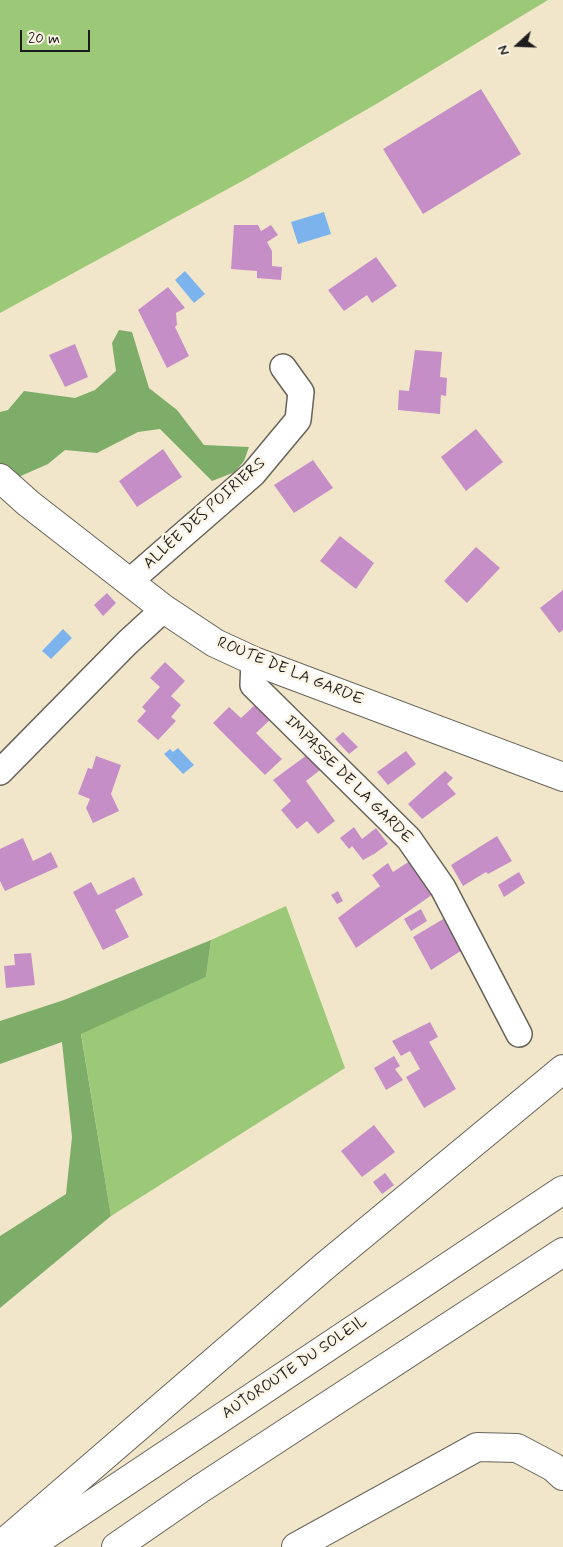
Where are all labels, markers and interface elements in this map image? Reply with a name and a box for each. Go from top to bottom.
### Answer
scale bar [22,20,92,52]
north arrow [493,20,543,70]
text: 20 m [28,29,60,49]
text: N [494,43,514,58]
street label: ALLÉE DES POIRIERS [140,454,270,574]
street label: ROUTE DE LA GARDE [214,634,366,710]
street label: IMPASSE DE LA GARDE [280,712,416,848]
street label: AUTOROUTE DU SOLEIL [219,1312,371,1424]

